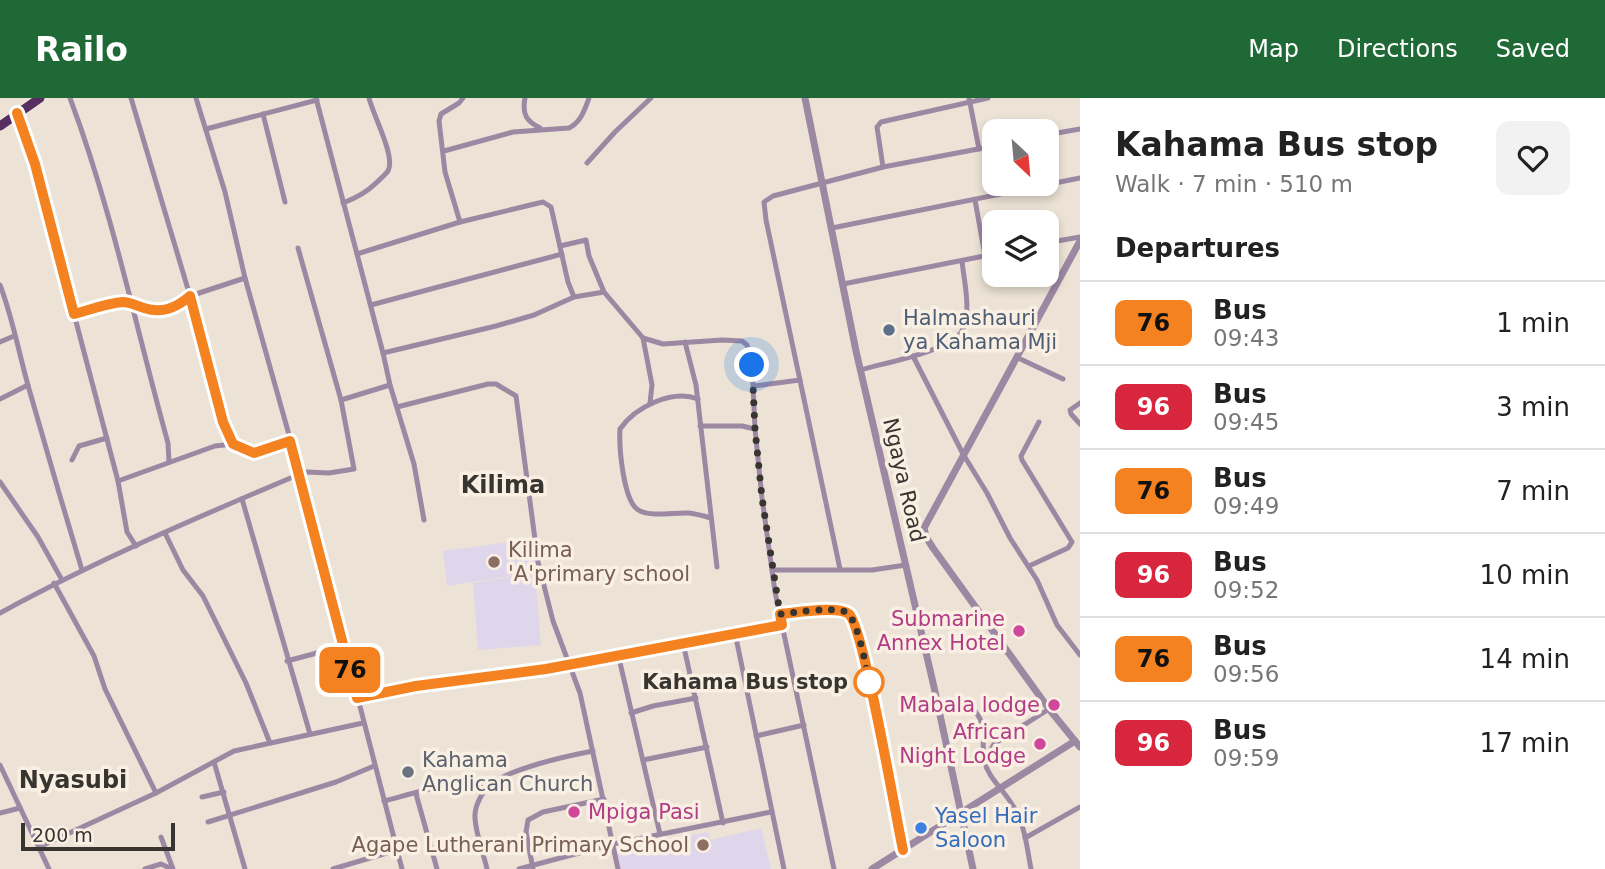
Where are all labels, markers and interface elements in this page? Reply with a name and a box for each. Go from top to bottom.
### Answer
text: Railo [35,30,128,69]
text: Map [1248,35,1299,63]
text: Directions [1337,35,1458,63]
text: Saved [1496,35,1570,63]
north arrow [982,119,1059,196]
map controls [982,119,1059,287]
button: heart [1496,121,1570,195]
text: Kahama Bus stop [1115,125,1438,164]
text: Walk · 7 min · 510 m [1115,171,1353,197]
button: layers [982,210,1059,287]
text: Departures [1115,233,1280,263]
text: Bus [1213,295,1267,325]
place label: Halmashauri ya Kahama Mji [903,306,1057,354]
text: 1 min [1496,308,1570,338]
text: 76 [1137,309,1170,337]
marker: Halmashauri ya Kahama Mji [881,322,897,338]
text: 09:43 [1213,325,1279,351]
your location [734,347,769,382]
text: Bus [1213,379,1267,409]
text: 3 min [1496,392,1570,422]
text: 96 [1137,393,1170,421]
text: 09:45 [1213,409,1279,435]
street label: Ngaya Road [878,416,930,544]
text: Bus [1213,463,1267,493]
district label: Kilima [461,471,545,499]
text: 7 min [1496,476,1570,506]
text: 76 [1137,477,1170,505]
text: 09:49 [1213,493,1279,519]
place label: Kilima 'A'primary school [508,538,690,586]
text: Bus [1213,547,1267,577]
marker: Kilima 'A'primary school [486,554,502,570]
text: 10 min [1480,560,1570,590]
text: 96 [1137,561,1170,589]
text: 09:52 [1213,577,1279,603]
place label: Submarine Annex Hotel [877,607,1005,655]
marker: Submarine Annex Hotel [1011,623,1027,639]
text: Bus [1213,631,1267,661]
text: 14 min [1480,644,1570,674]
text: 76 [1137,645,1170,673]
line badge: 76 [318,647,382,693]
text: 76 [333,656,367,684]
text: 09:56 [1213,661,1279,687]
marker: Kahama Bus stop [854,667,884,697]
place label: Kahama Bus stop [642,670,848,694]
place label: Mabala lodge [899,693,1040,717]
marker: Mabala lodge [1046,697,1062,713]
text: Bus [1213,715,1267,745]
place label: African Night Lodge [899,720,1026,768]
text: 17 min [1480,728,1570,758]
text: 96 [1137,729,1170,757]
marker: African Night Lodge [1032,736,1048,752]
text: 09:59 [1213,745,1279,771]
place label: Kahama Anglican Church [422,748,593,796]
marker: Kahama Anglican Church [400,764,416,780]
district label: Nyasubi [19,766,127,794]
place label: Mpiga Pasi [588,800,700,824]
marker: Mpiga Pasi [566,804,582,820]
place label: Yasel Hair Saloon [934,804,1038,852]
scale bar [21,820,175,852]
marker: Yasel Hair Saloon [913,820,929,836]
text: 200 m [32,824,93,846]
place label: Agape Lutherani Primary School [352,833,689,857]
marker: Agape Lutherani Primary School [695,837,711,853]

